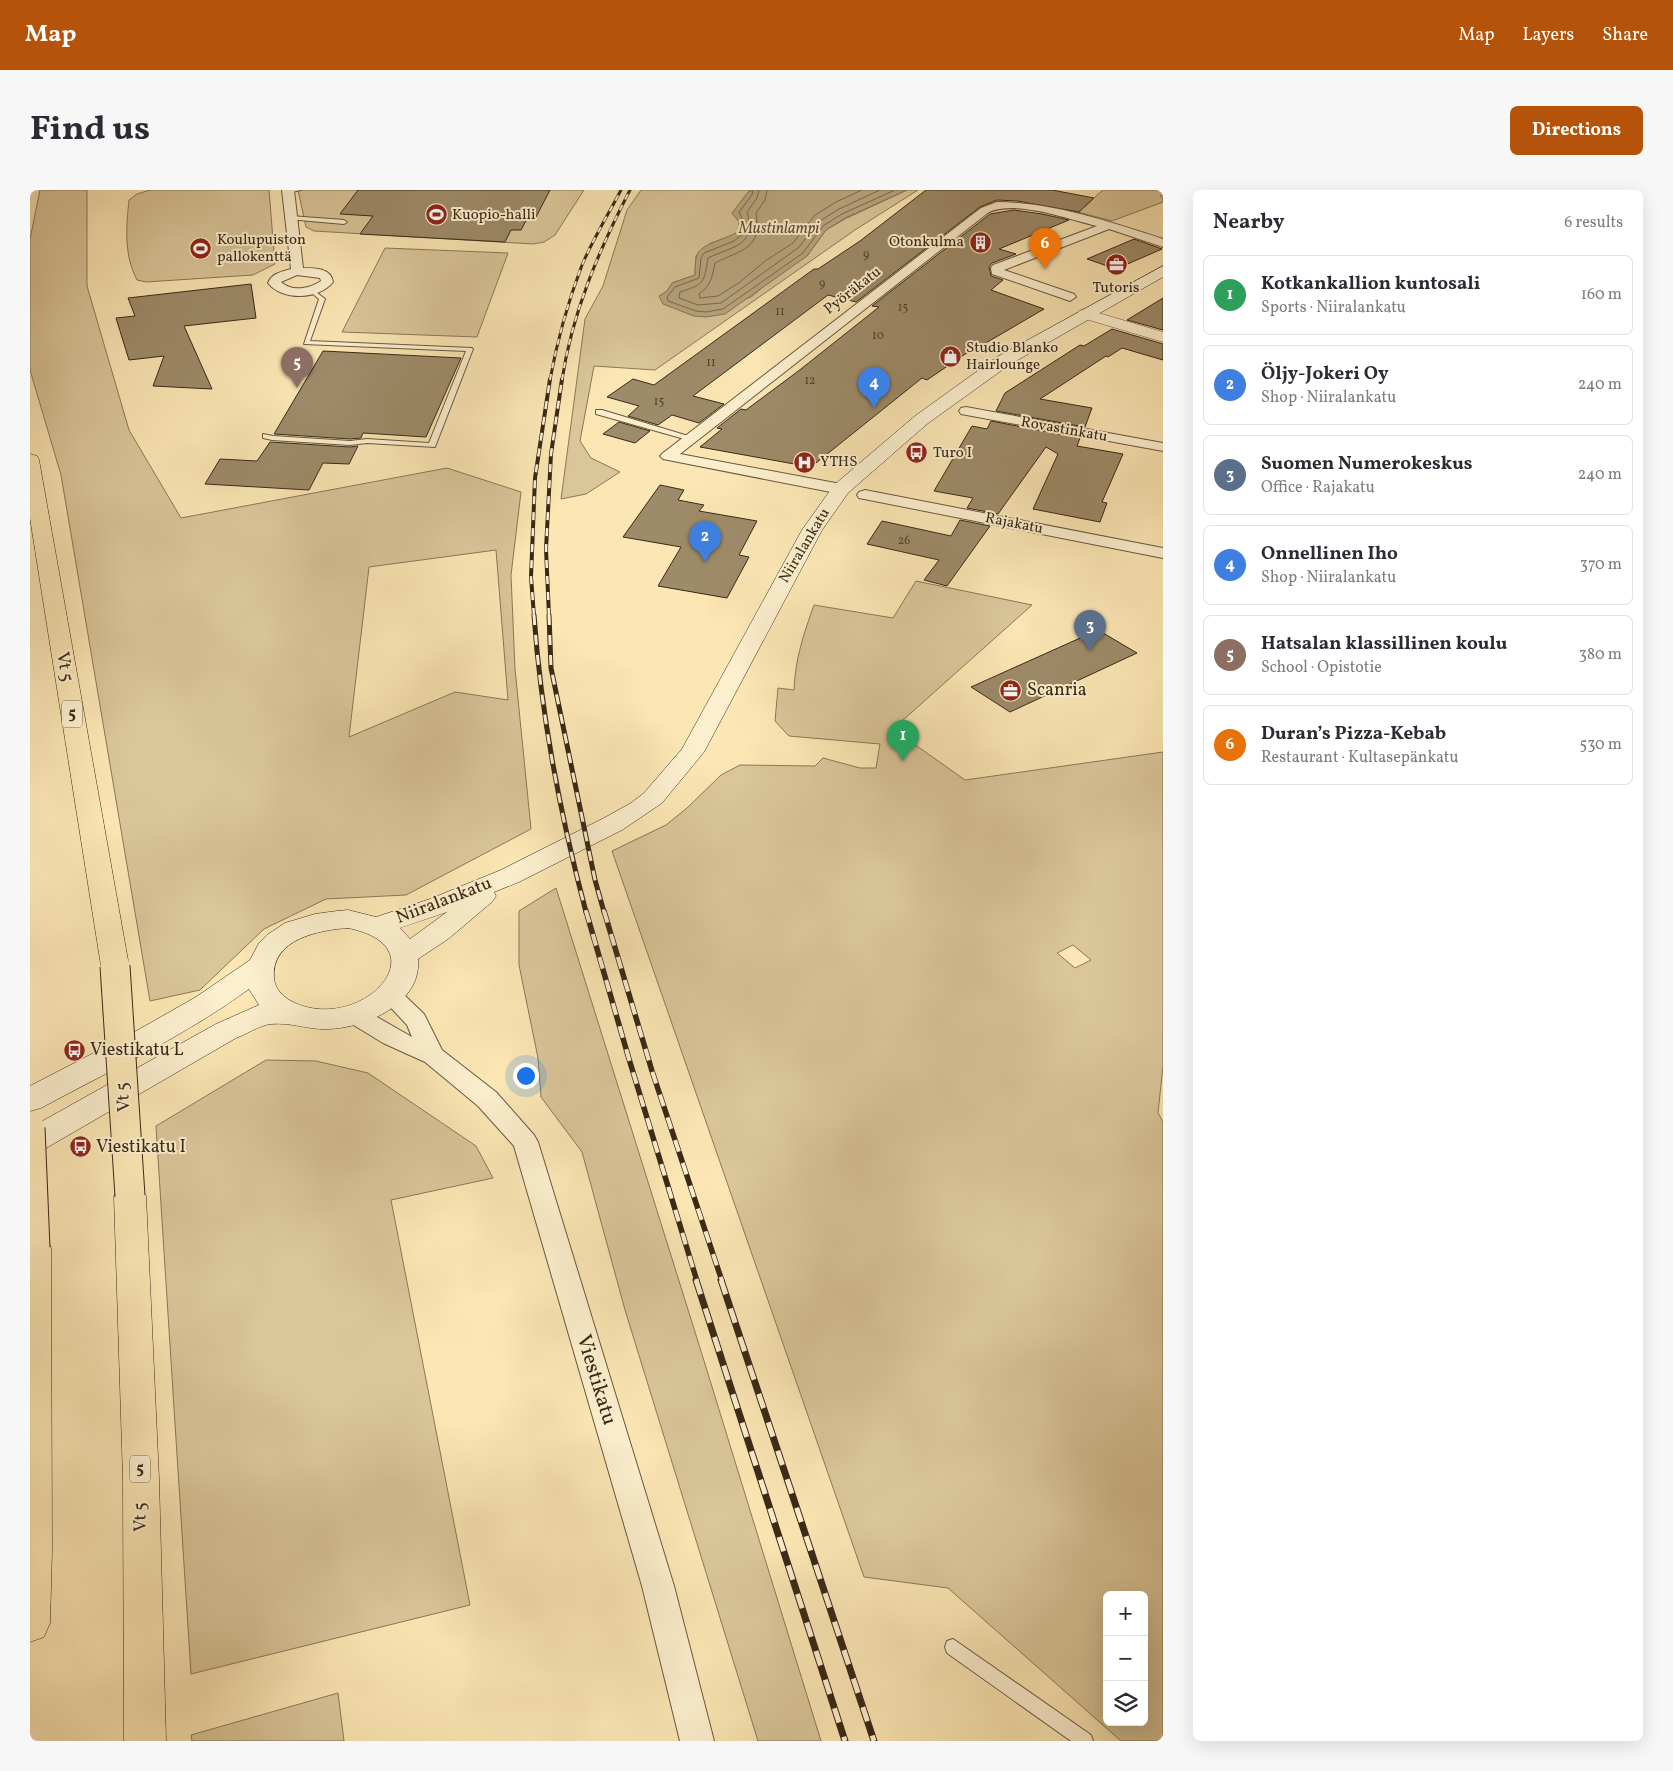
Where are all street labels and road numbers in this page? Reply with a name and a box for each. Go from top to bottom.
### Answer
street label: Pyöräkatu [820,262,886,320]
street label: Rovastinkatu [1019,412,1109,448]
street label: Niiralankatu [774,505,836,587]
street label: Rajakatu [983,508,1045,540]
street label: Vt 5 [49,650,79,684]
road number: 5 [62,700,82,728]
street label: Niiralankatu [392,871,496,931]
street label: Vt 5 [110,1081,138,1113]
street label: Viestikatu [569,1331,623,1429]
road number: 5 [130,1456,150,1482]
street label: Vt 5 [128,1502,154,1532]

